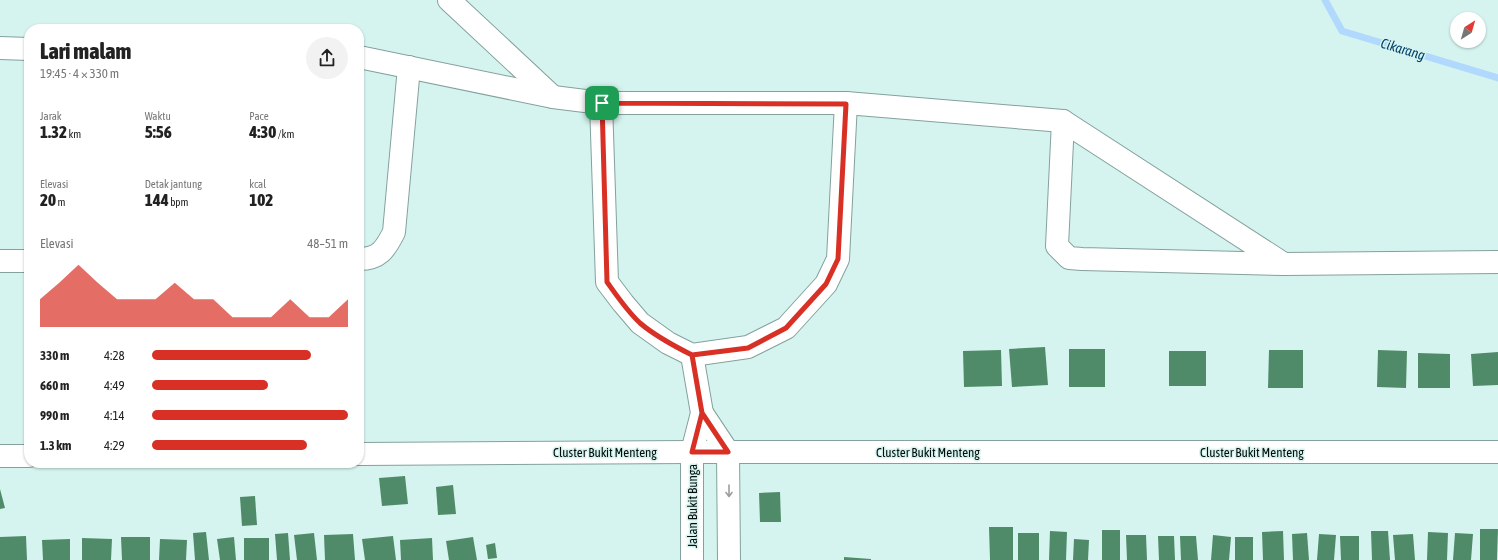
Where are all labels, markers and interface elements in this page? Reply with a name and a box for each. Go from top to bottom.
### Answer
north arrow [1450,12,1486,48]
map controls [1450,12,1486,48]
water label: Cikarang [1379,35,1427,63]
button: share [306,37,348,79]
text: Lari malam [40,38,131,64]
text: 19:45 · 4 × 330 m [40,66,119,81]
pin [585,86,619,120]
icon: arrive [591,92,613,114]
text: Jarak [40,110,62,122]
text: Waktu [145,110,171,122]
text: Pace [249,110,269,122]
text: 1.32 [40,122,67,142]
text: 5:56 [145,122,172,142]
text: 4:30 [249,122,276,142]
text: km [67,128,81,140]
text: /km [276,128,294,140]
text: Elevasi [40,178,68,190]
text: Detak jantung [145,178,202,190]
text: kcal [249,178,266,190]
text: 20 [40,190,56,210]
text: 144 [145,190,169,210]
text: 102 [249,190,273,210]
text: m [56,196,65,208]
text: bpm [169,196,189,208]
text: Elevasi [40,236,73,251]
text: 48–51 m [307,236,348,251]
text: 330 m [40,348,69,363]
text: 4:28 [104,348,125,363]
text: 660 m [40,378,69,393]
text: 4:49 [104,378,125,393]
text: 990 m [40,408,69,423]
text: 4:14 [104,408,125,423]
text: 1.3 km [40,438,71,453]
text: 4:29 [104,438,125,453]
street label: Cluster Bukit Menteng [553,445,657,460]
street label: Cluster Bukit Menteng [876,445,980,460]
street label: Cluster Bukit Menteng [1200,445,1304,460]
street label: Jalan Bukit Bunga [685,464,700,548]
one-way arrow [725,484,733,497]

